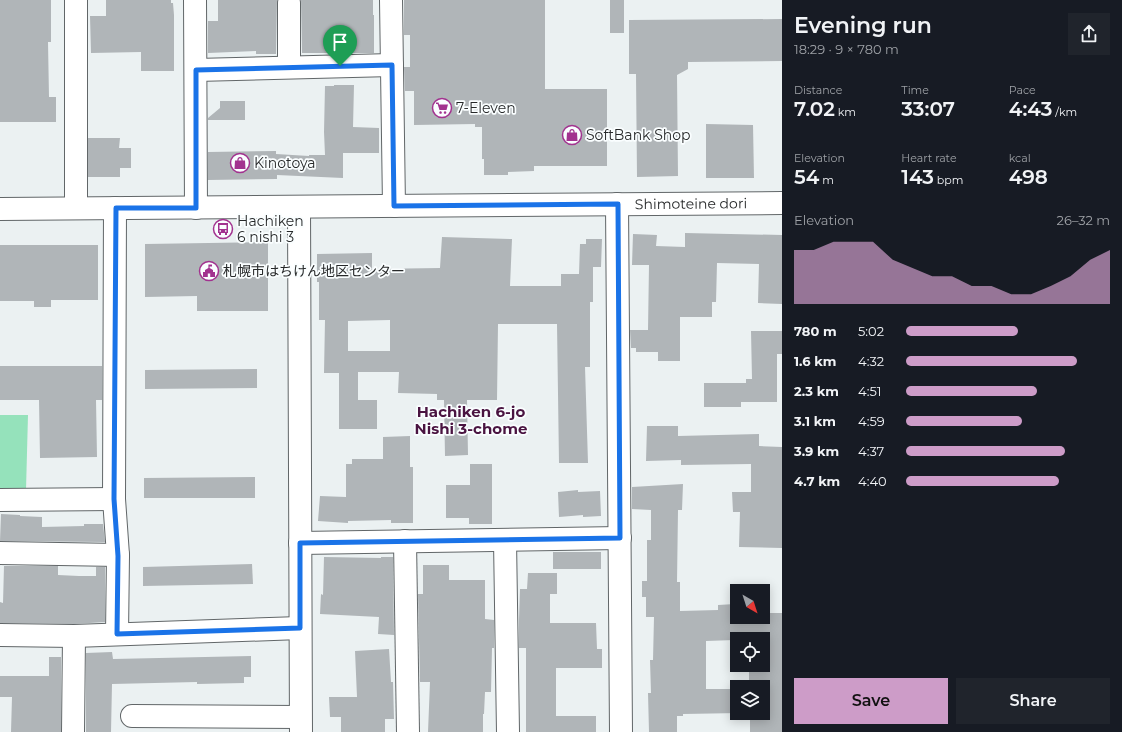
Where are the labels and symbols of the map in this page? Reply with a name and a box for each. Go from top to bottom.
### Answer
pin [323,25,357,66]
supermarket icon: 7-Eleven [431,97,453,119]
place label: 7-Eleven [456,99,516,117]
shop icon: SoftBank Shop [561,124,583,146]
place label: SoftBank Shop [586,126,690,144]
shop icon: Kinotoya [229,152,251,174]
place label: Kinotoya [254,154,316,172]
street label: Shimoteine dori [635,194,747,213]
place label: Hachiken 6 nishi 3 [237,212,304,246]
bus stop icon: Hachiken 6 nishi 3 [212,218,234,240]
public building icon: 札幌市はちけん地区センター [198,260,220,282]
place label: 札幌市はちけん地区センター [223,262,405,280]
district label: Hachiken 6-jo Nishi 3-chome [415,402,527,438]
north arrow [730,584,770,624]

